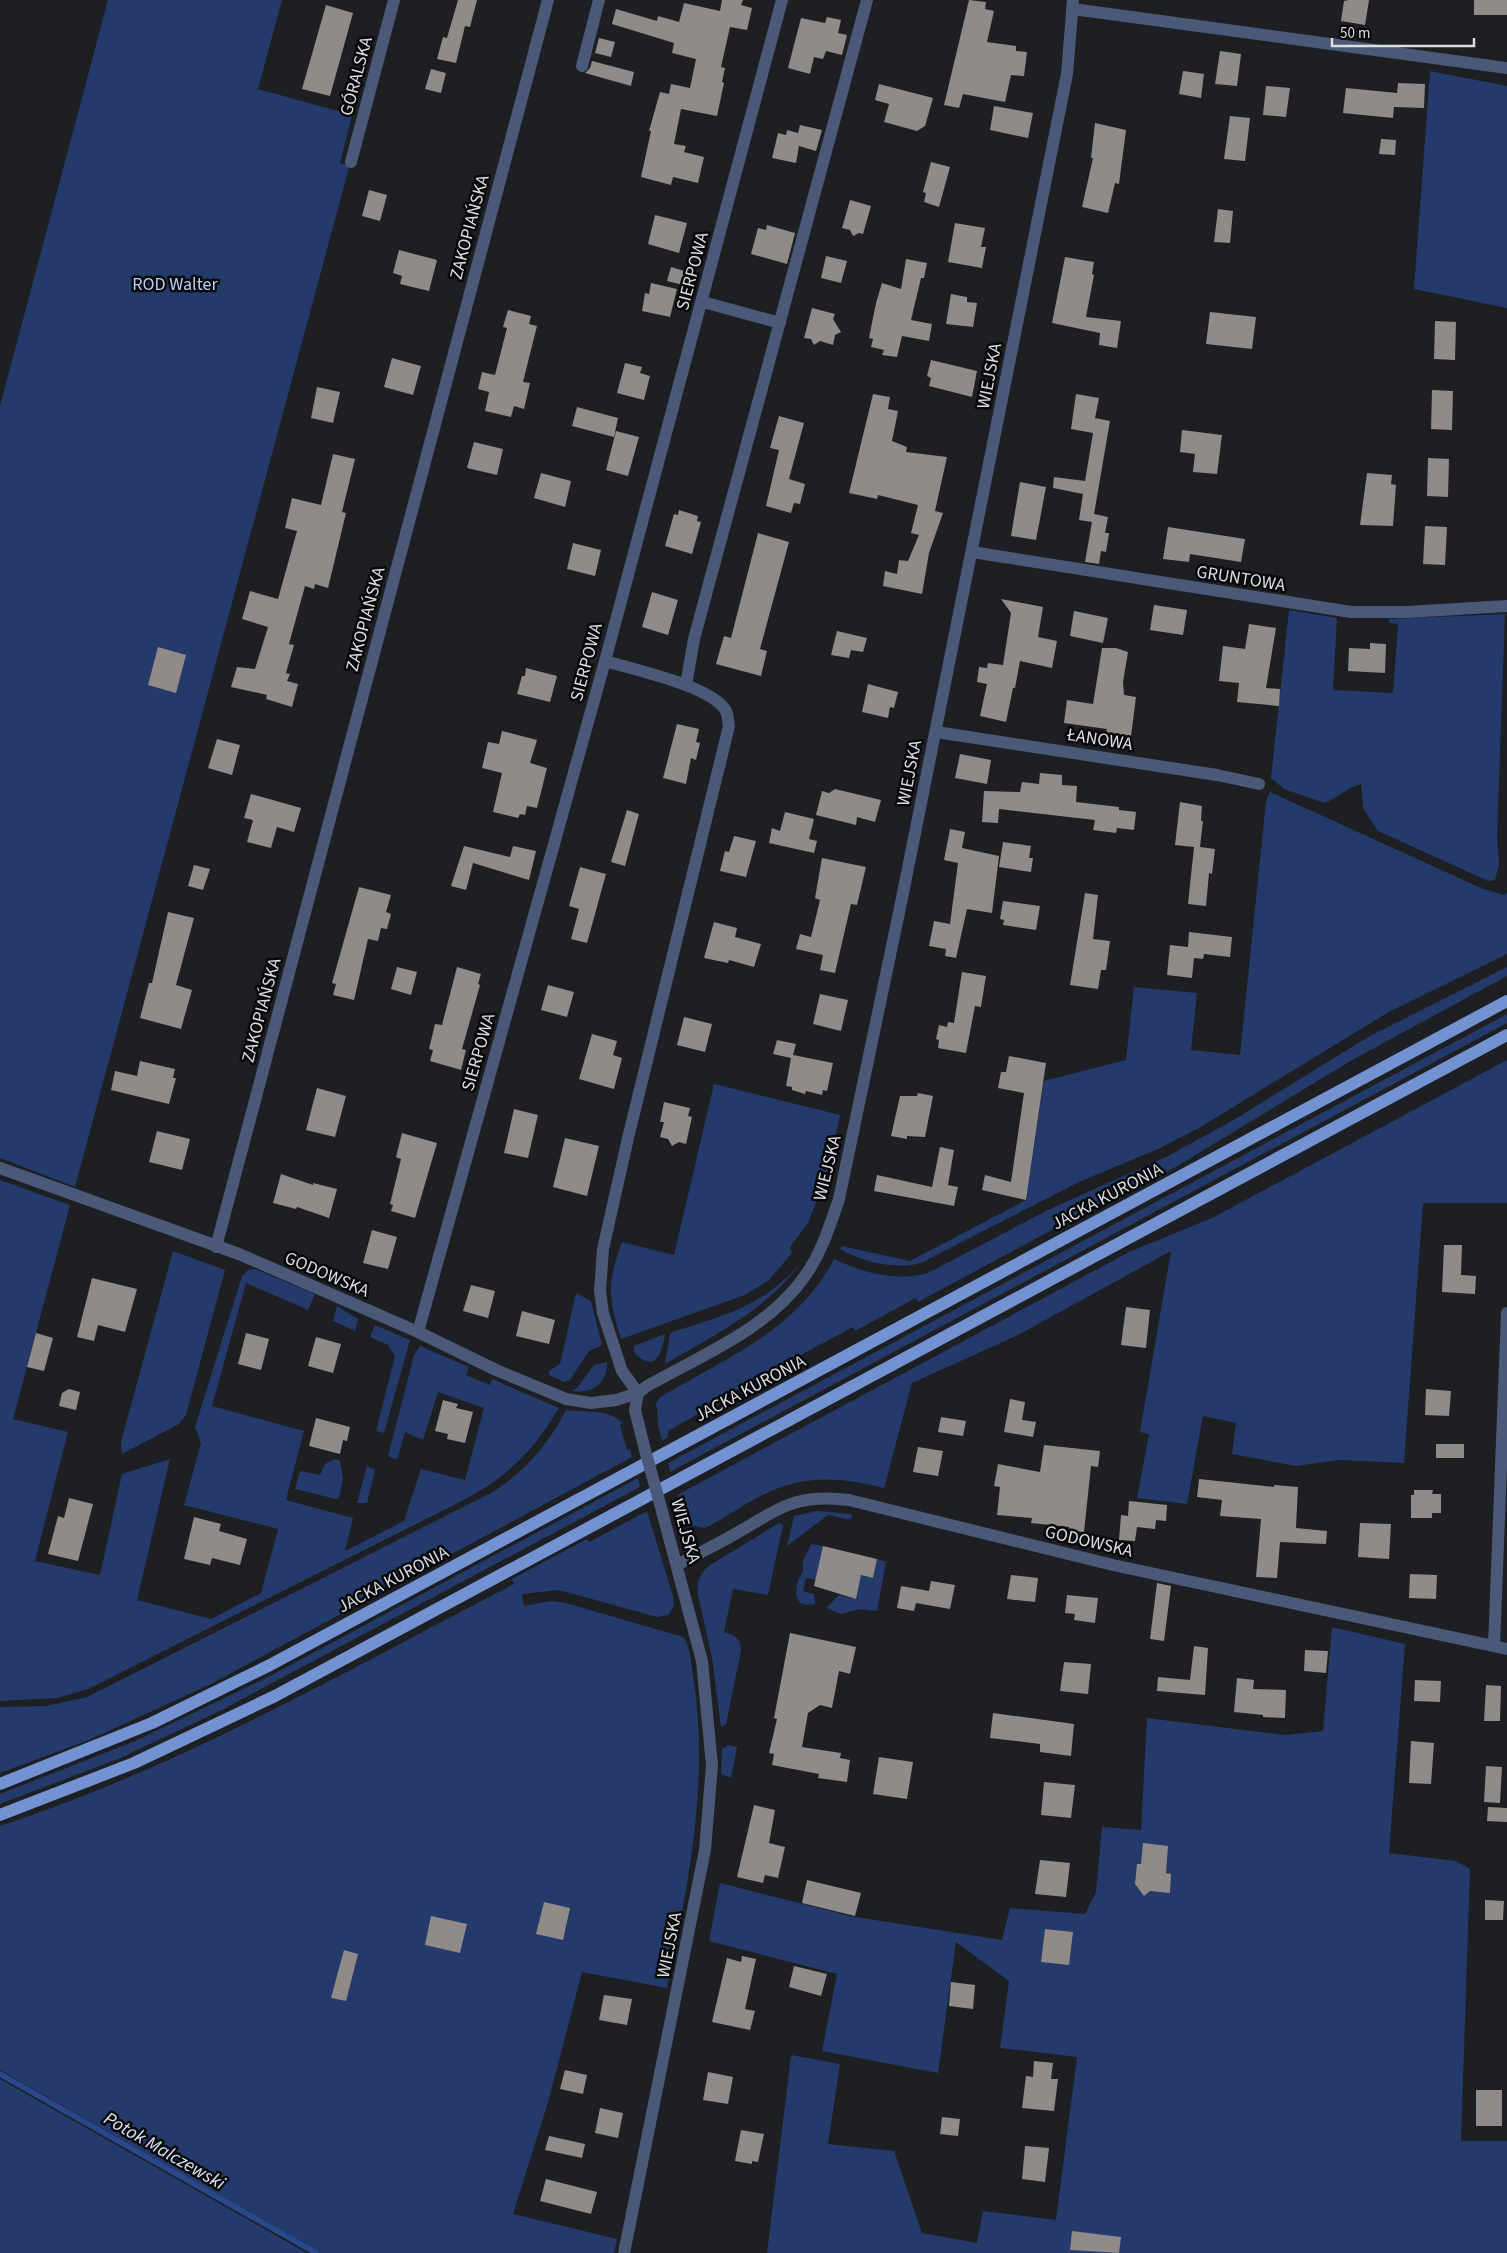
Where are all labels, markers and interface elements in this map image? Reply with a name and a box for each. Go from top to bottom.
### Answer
scale bar [1332,15,1474,47]
text: 50 m [1340,23,1370,44]
street label: GÓRALSKA [334,34,379,118]
street label: ZAKOPIAŃSKA [444,172,496,282]
street label: SIERPOWA [670,229,715,313]
park label: ROD Walter [132,272,218,297]
street label: WIEJSKA [971,341,1008,411]
street label: GRUNTOWA [1195,559,1287,598]
street label: ZAKOPIAŃSKA [340,564,392,674]
street label: SIERPOWA [564,620,609,704]
street label: ŁANOWA [1064,722,1135,757]
street label: WIEJSKA [891,738,928,808]
street label: ZAKOPIAŃSKA [236,955,288,1065]
street label: SIERPOWA [455,1010,502,1094]
street label: WIEJSKA [807,1133,848,1203]
street label: JACKA KURONIA [1047,1157,1167,1236]
street label: GODOWSKA [281,1245,373,1304]
street label: JACKA KURONIA [690,1349,810,1428]
street label: WIEJSKA [664,1496,707,1567]
street label: GODOWSKA [1042,1519,1136,1564]
street label: JACKA KURONIA [333,1540,453,1619]
street label: WIEJSKA [651,1910,688,1980]
water label: Potok Malczewski [99,2106,230,2197]

